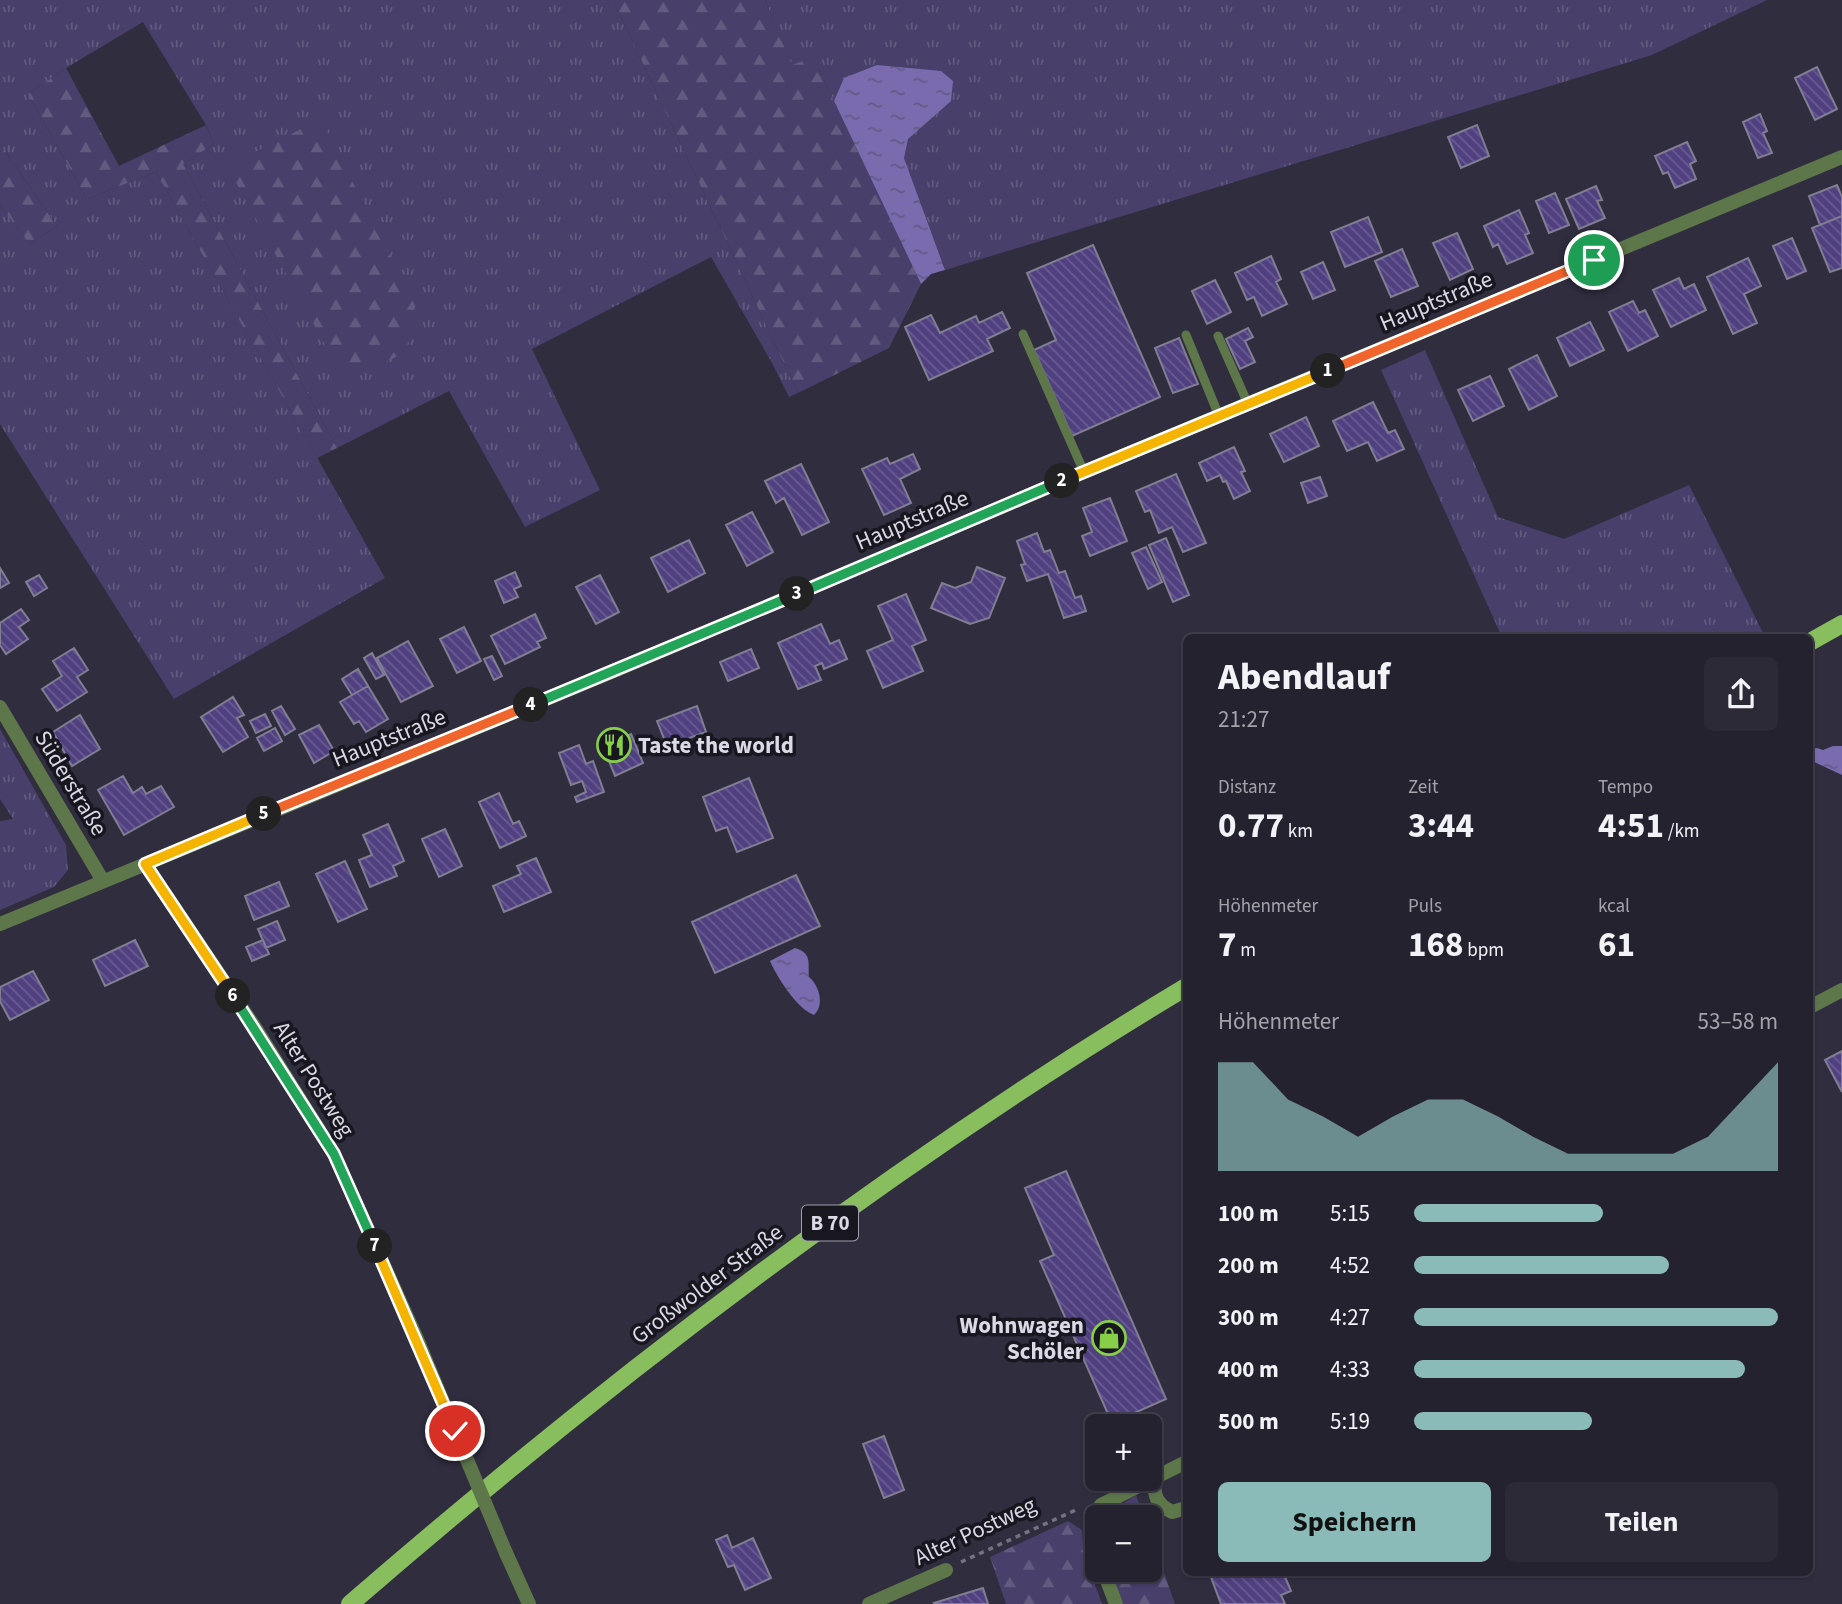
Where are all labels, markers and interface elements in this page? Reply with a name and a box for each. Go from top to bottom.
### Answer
pin [1564,230,1624,290]
icon: arrive [1575,241,1613,279]
street label: Hauptstraße [1374,262,1498,340]
pin: 1 [1310,354,1346,388]
text: 1 [1322,357,1333,384]
pin: 2 [1044,463,1080,498]
text: 2 [1056,467,1067,494]
street label: Hauptstraße [850,481,974,559]
pin: 3 [780,576,814,612]
text: 3 [791,580,802,607]
text: Abendlauf [1218,650,1390,704]
button: share [1704,657,1778,731]
pin: 4 [514,688,548,722]
text: 4 [525,691,536,718]
street label: Hauptstraße [327,700,451,776]
text: 21:27 [1218,703,1269,736]
street label: Süderstraße [27,724,115,842]
restaurant icon: Taste the world [595,726,633,764]
place label: Taste the world [638,729,794,762]
text: Distanz [1218,774,1276,801]
text: Zeit [1408,774,1438,801]
text: Tempo [1598,774,1653,801]
pin: 5 [246,796,282,832]
text: 5 [258,800,269,827]
text: 0.77 [1218,801,1284,851]
text: 3:44 [1408,801,1474,851]
text: 4:51 [1598,801,1664,851]
text: km [1284,818,1313,845]
text: /km [1664,818,1700,845]
text: Höhenmeter [1218,893,1318,920]
text: Puls [1408,893,1442,920]
text: kcal [1598,893,1630,920]
text: 7 [1218,920,1236,970]
text: 168 [1408,920,1463,970]
text: 61 [1598,920,1635,970]
text: m [1236,937,1256,964]
text: bpm [1463,937,1504,964]
pin: 6 [216,978,250,1014]
text: 6 [227,982,238,1009]
text: Höhenmeter [1218,1005,1339,1038]
text: 53–58 m [1698,1005,1778,1038]
street label: Alter Postweg [265,1015,363,1144]
text: 100 m [1218,1197,1279,1230]
text: 5:15 [1330,1197,1370,1230]
road number: B 70 [802,1206,858,1240]
street label: Großwolder Straße [624,1216,790,1352]
pin: 7 [358,1228,392,1264]
text: 7 [369,1232,380,1259]
text: 200 m [1218,1249,1279,1282]
text: 4:52 [1330,1249,1370,1282]
text: 300 m [1218,1301,1279,1334]
text: 4:27 [1330,1301,1370,1334]
place label: Wohnwagen Schöler [960,1309,1085,1368]
shop icon: Wohnwagen Schöler [1090,1319,1128,1357]
text: 400 m [1218,1353,1279,1386]
text: 4:33 [1330,1353,1370,1386]
pin [425,1401,485,1461]
text: 500 m [1218,1405,1279,1438]
text: 5:19 [1330,1405,1370,1438]
icon: check [436,1412,474,1450]
map controls [1085,1414,1162,1582]
button: + [1085,1414,1162,1491]
button: Speichern [1218,1482,1491,1562]
button: Teilen [1505,1482,1778,1562]
street label: Alter Postweg [909,1488,1042,1574]
button: − [1085,1505,1162,1582]

